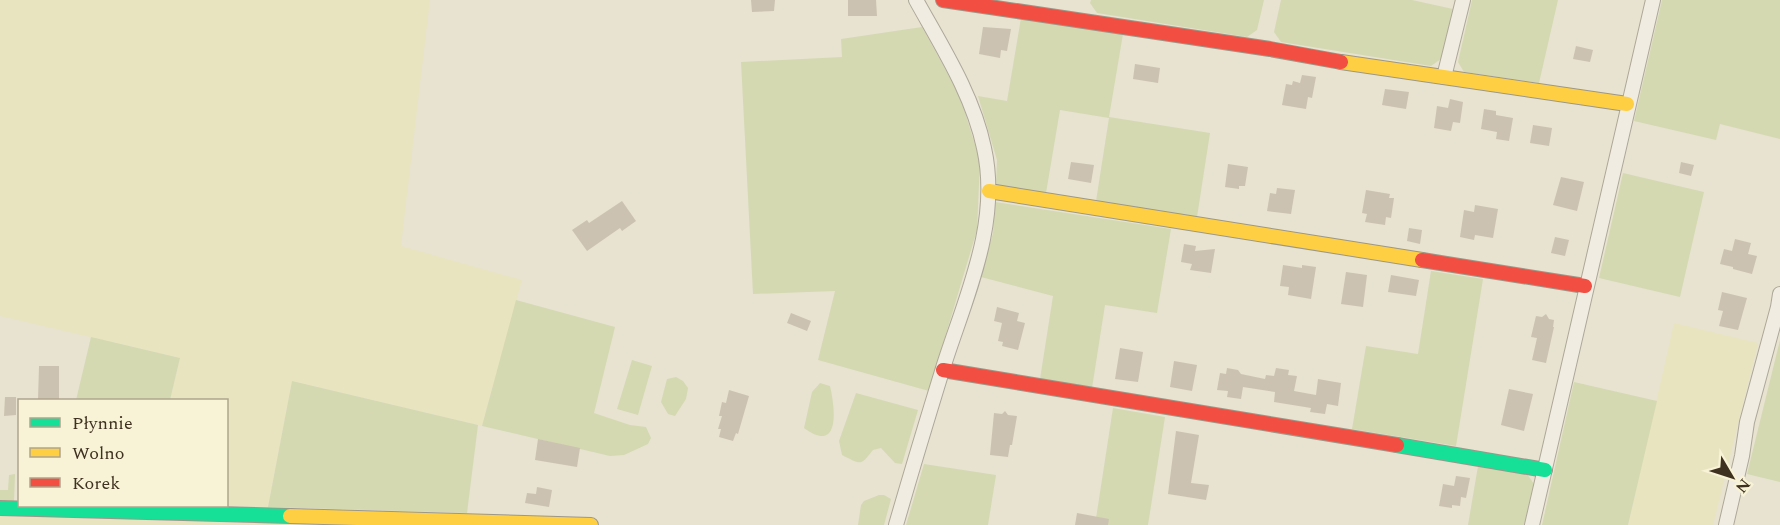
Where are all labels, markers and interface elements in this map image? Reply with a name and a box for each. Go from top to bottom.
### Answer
legend [18,399,228,507]
text: Płynnie [72,410,133,437]
text: Wolno [72,440,125,467]
north arrow [1702,447,1762,507]
text: Korek [72,470,120,497]
text: N [1729,473,1756,498]

